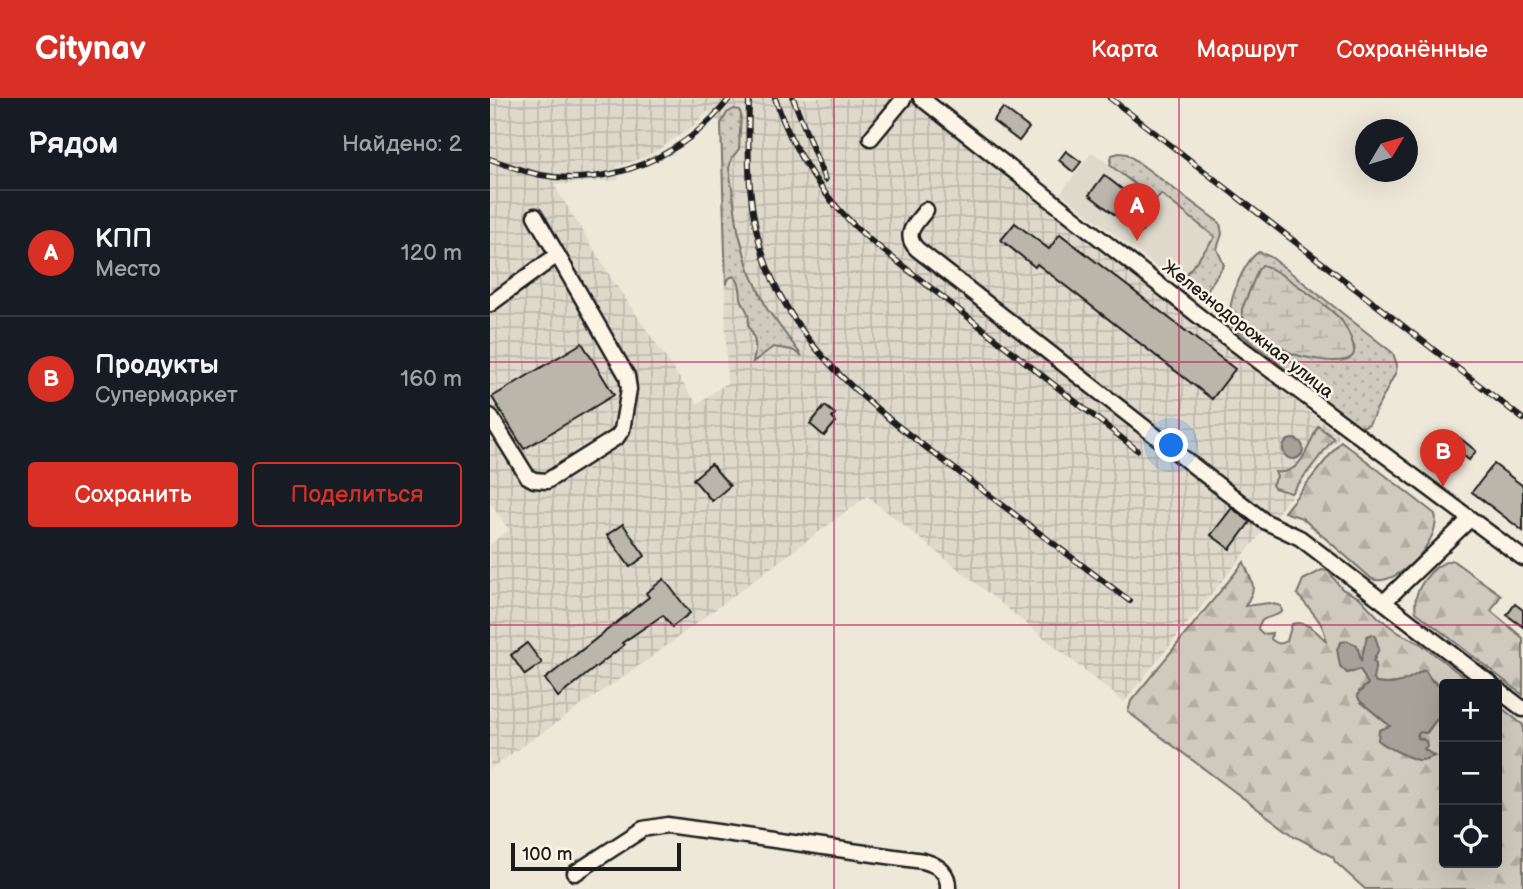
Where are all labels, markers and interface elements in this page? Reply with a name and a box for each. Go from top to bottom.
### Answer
text: Citynav [35,29,146,69]
text: Карта [1091,35,1158,64]
text: Маршрут [1196,35,1298,64]
text: Сохранённые [1336,35,1488,64]
north arrow [1355,119,1418,182]
text: Рядом [28,126,118,162]
text: Найдено: 2 [342,130,462,158]
pin: A [1114,183,1160,241]
text: КПП [95,224,152,255]
text: A [44,239,58,267]
text: 120 m [401,239,462,267]
text: Место [95,255,161,283]
street label: Железнодорожная улица [1158,256,1338,403]
text: Прoдукты [95,350,219,381]
text: B [43,365,59,393]
text: 160 m [400,365,462,393]
text: Супермаркет [95,381,238,409]
your location [1154,428,1188,462]
pin: B [1420,429,1466,487]
button: Сохранить [28,462,238,527]
button: Поделиться [252,462,462,527]
map controls [1439,679,1502,868]
button: + [1439,679,1502,742]
button: − [1439,742,1502,805]
button: locate [1439,805,1502,868]
scale bar [511,840,681,872]
text: 100 m [522,843,573,866]

